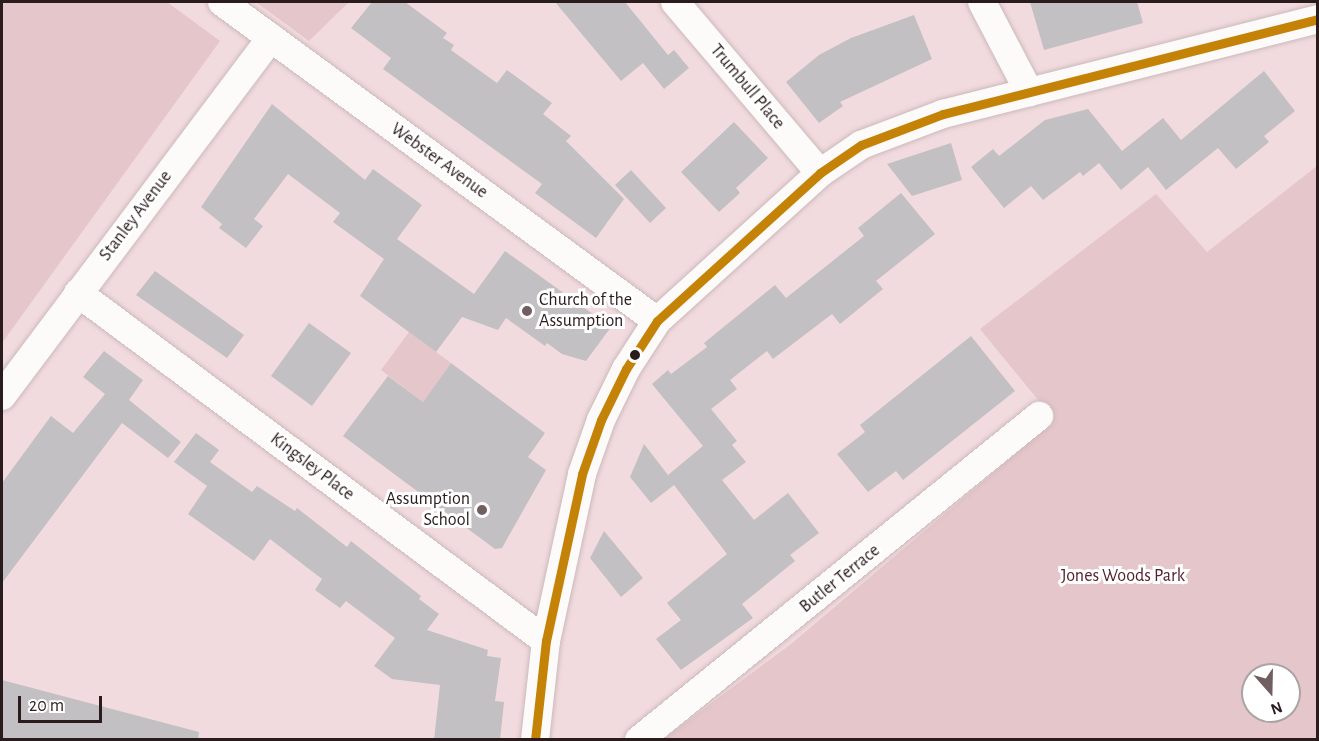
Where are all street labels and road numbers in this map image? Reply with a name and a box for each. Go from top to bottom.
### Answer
street label: Trumbull Place [705,40,789,134]
street label: Webster Avenue [386,119,492,203]
street label: Stanley Avenue [95,167,177,265]
street label: Kingsley Place [266,428,358,506]
street label: Butler Terrace [796,540,884,618]

